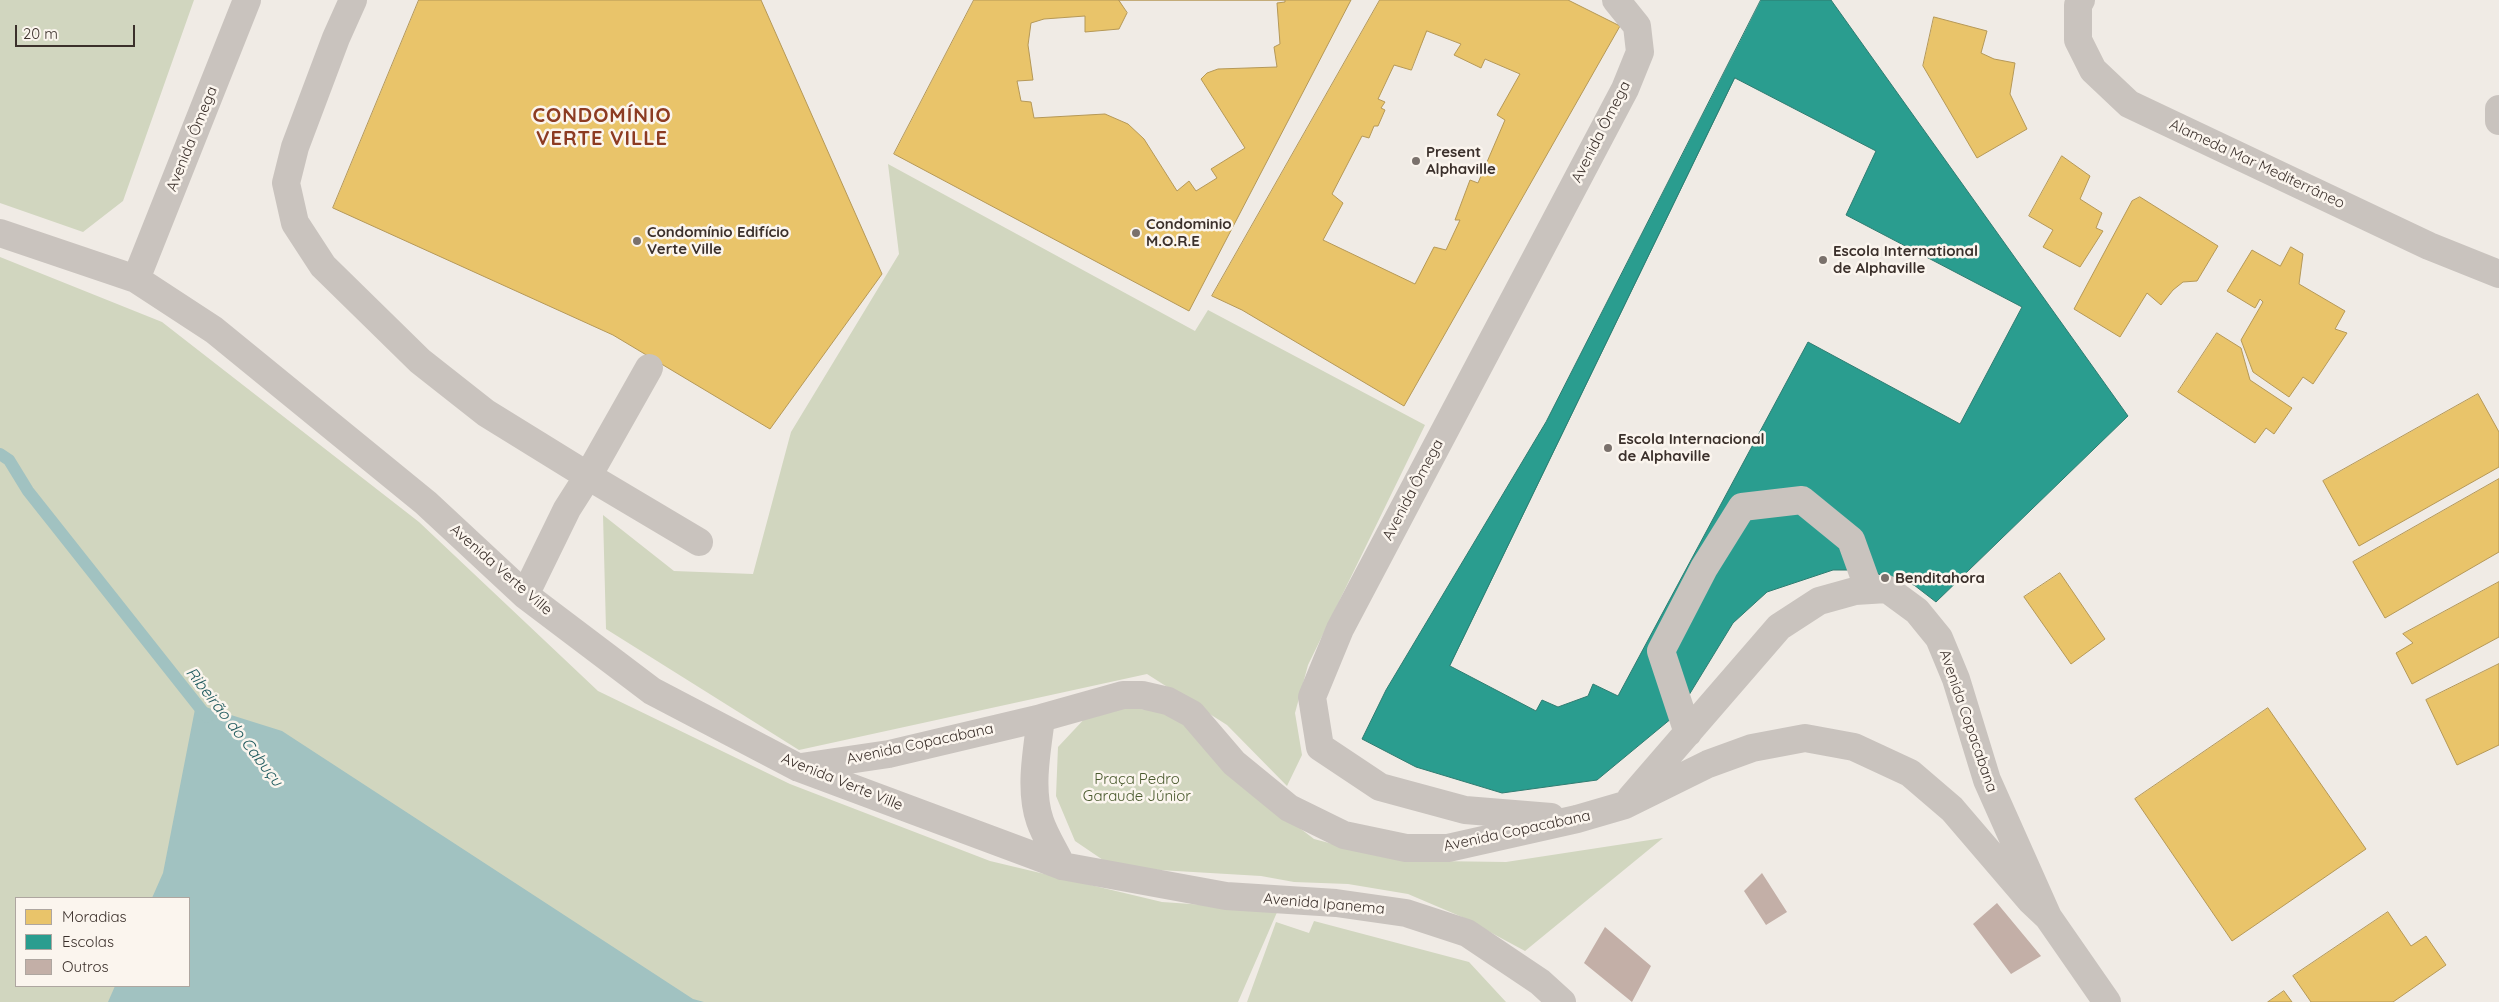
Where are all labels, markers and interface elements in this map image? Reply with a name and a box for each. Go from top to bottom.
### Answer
scale bar [18,15,138,47]
text: 20 m [23,24,58,43]
street label: Avenida Ômega [1568,78,1634,186]
street label: Avenida Ômega [163,84,221,194]
district label: CONDOMÍNIO VERTE VILLE [531,104,673,151]
street label: Alameda Mar Mediterrâneo [2166,115,2348,213]
place label: Present Alphaville [1426,143,1496,178]
marker: Present Alphaville [1410,155,1422,167]
place label: Condominio M.O.R.E [1146,215,1232,250]
place label: Condomínio Edifício Verte Ville [647,223,789,258]
marker: Condominio M.O.R.E [1130,227,1142,239]
marker: Condomínio Edifício Verte Ville [631,235,643,247]
place label: Escola International de Alphaville [1833,242,1978,277]
marker: Escola International de Alphaville [1817,254,1829,266]
place label: Escola Internacional de Alphaville [1618,430,1765,465]
street label: Avenida Ômega [1379,436,1447,544]
marker: Escola Internacional de Alphaville [1602,442,1614,454]
street label: Avenida Verte Ville [446,521,556,619]
place label: Benditahora [1895,569,1985,587]
marker: Benditahora [1879,572,1891,584]
street label: Avenida Copacabana [1935,647,2001,795]
water label: Ribeirão do Cabuçu [181,664,287,790]
street label: Avenida Copacabana [845,720,995,768]
street label: Avenida Verte Ville [779,749,905,815]
park label: Praça Pedro Garaude Júnior [1083,770,1191,805]
street label: Avenida Copacabana [1442,807,1592,855]
street label: Avenida Ipanema [1263,890,1385,918]
legend [15,897,190,987]
text: Moradias [62,907,127,926]
text: Escolas [62,932,114,951]
text: Outros [62,957,109,976]

